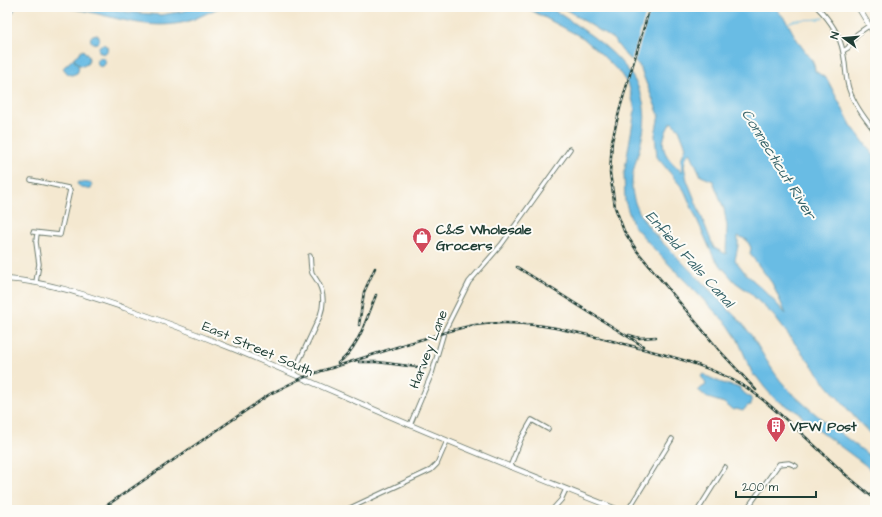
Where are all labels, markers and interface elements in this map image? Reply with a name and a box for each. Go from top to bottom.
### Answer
north arrow [824,18,864,58]
text: N [827,30,843,41]
water label: Connecticut River [736,105,822,225]
water label: Enfield Falls Canal [640,206,740,314]
place label: C&S Wholesale Grocers [436,220,532,256]
shop icon: C&S Wholesale Grocers [411,226,433,254]
street label: Harvey Lane [405,307,453,392]
street label: East Street South [199,316,316,381]
building icon: VFW Post [765,415,787,443]
place label: VFW Post [789,417,857,437]
scale bar [736,473,816,499]
text: 200 m [742,479,779,496]

